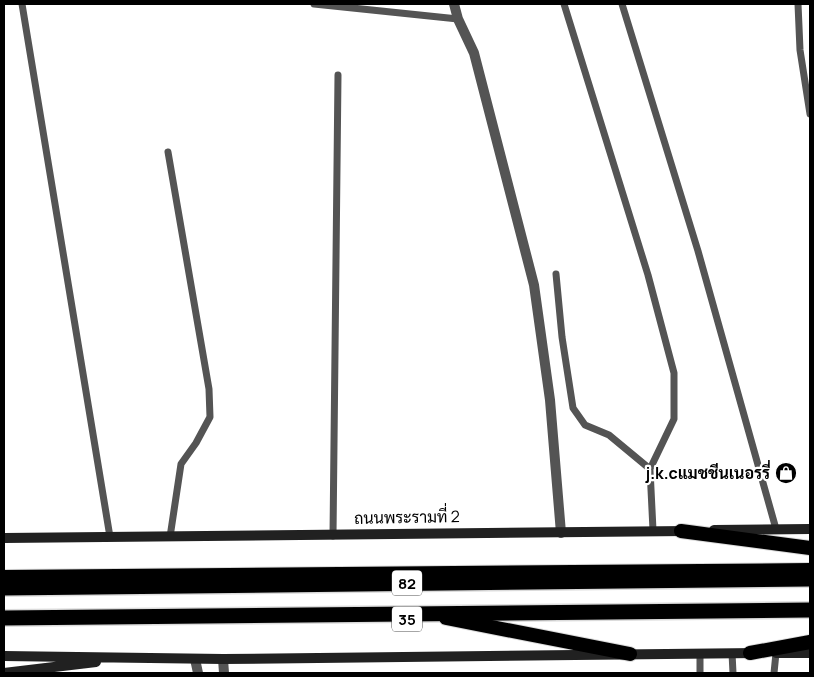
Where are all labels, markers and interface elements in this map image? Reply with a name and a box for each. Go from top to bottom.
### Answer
place label: j.k.cแมชชีนเนอรรี่ [645,459,771,484]
shop icon: j.k.cแมชชีนเนอรรี่ [774,461,798,485]
street label: ถนนพระรามที่ 2 [354,502,460,529]
road number: 82 [392,570,422,596]
road number: 35 [392,606,422,632]

